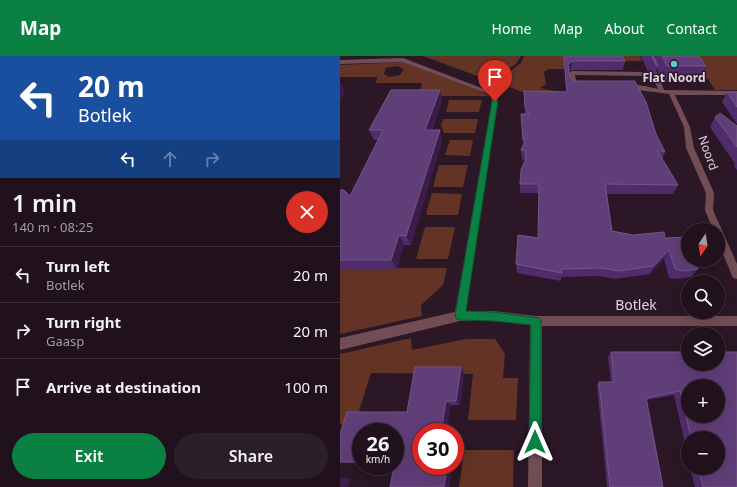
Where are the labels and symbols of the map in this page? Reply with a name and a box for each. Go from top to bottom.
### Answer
marker: Flat Noord [669,59,679,69]
pin [478,60,512,101]
place label: Flat Noord [642,69,706,86]
street label: Noord [694,133,723,173]
north arrow [681,223,725,267]
street label: Botlek [615,295,657,314]
position arrow [514,421,556,463]
speed limit sign: 30 [412,423,464,475]

